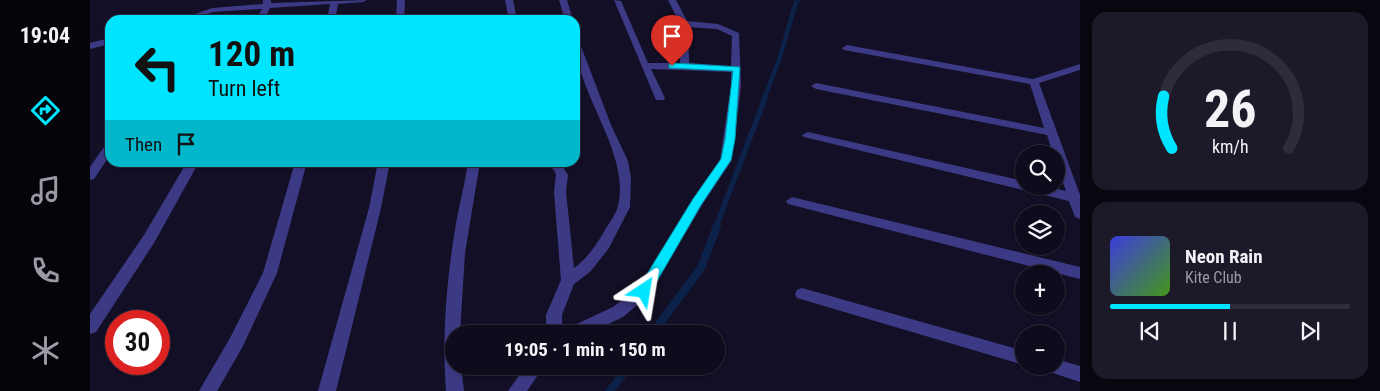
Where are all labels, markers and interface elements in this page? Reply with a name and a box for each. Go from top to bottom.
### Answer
pin [651,15,693,66]
icon: arrive [658,22,686,50]
text: 19:04 [20,23,70,48]
text: 120 m [208,34,295,75]
icon: left [125,35,190,100]
text: Turn left [208,76,280,101]
text: 26 [1204,79,1256,140]
icon: directions [28,93,63,128]
icon: arrive [172,130,200,158]
text: Then [125,133,162,156]
text: km/h [1212,136,1248,157]
map controls [1015,145,1065,375]
button: search [1015,145,1065,195]
icon: music [28,173,63,208]
button: layers [1015,205,1065,255]
text: Neon Rain [1185,245,1263,268]
icon: phone [28,253,63,288]
position arrow [617,264,669,316]
button: + [1015,265,1065,315]
text: Kite Club [1185,268,1242,287]
speed limit sign: 30 [105,310,170,375]
icon: previous [1136,317,1164,345]
icon: pause [1216,317,1244,345]
icon: next [1296,317,1324,345]
button: − [1015,325,1065,375]
icon: climate [28,333,63,368]
text: 19:05 · 1 min · 150 m [504,338,666,361]

